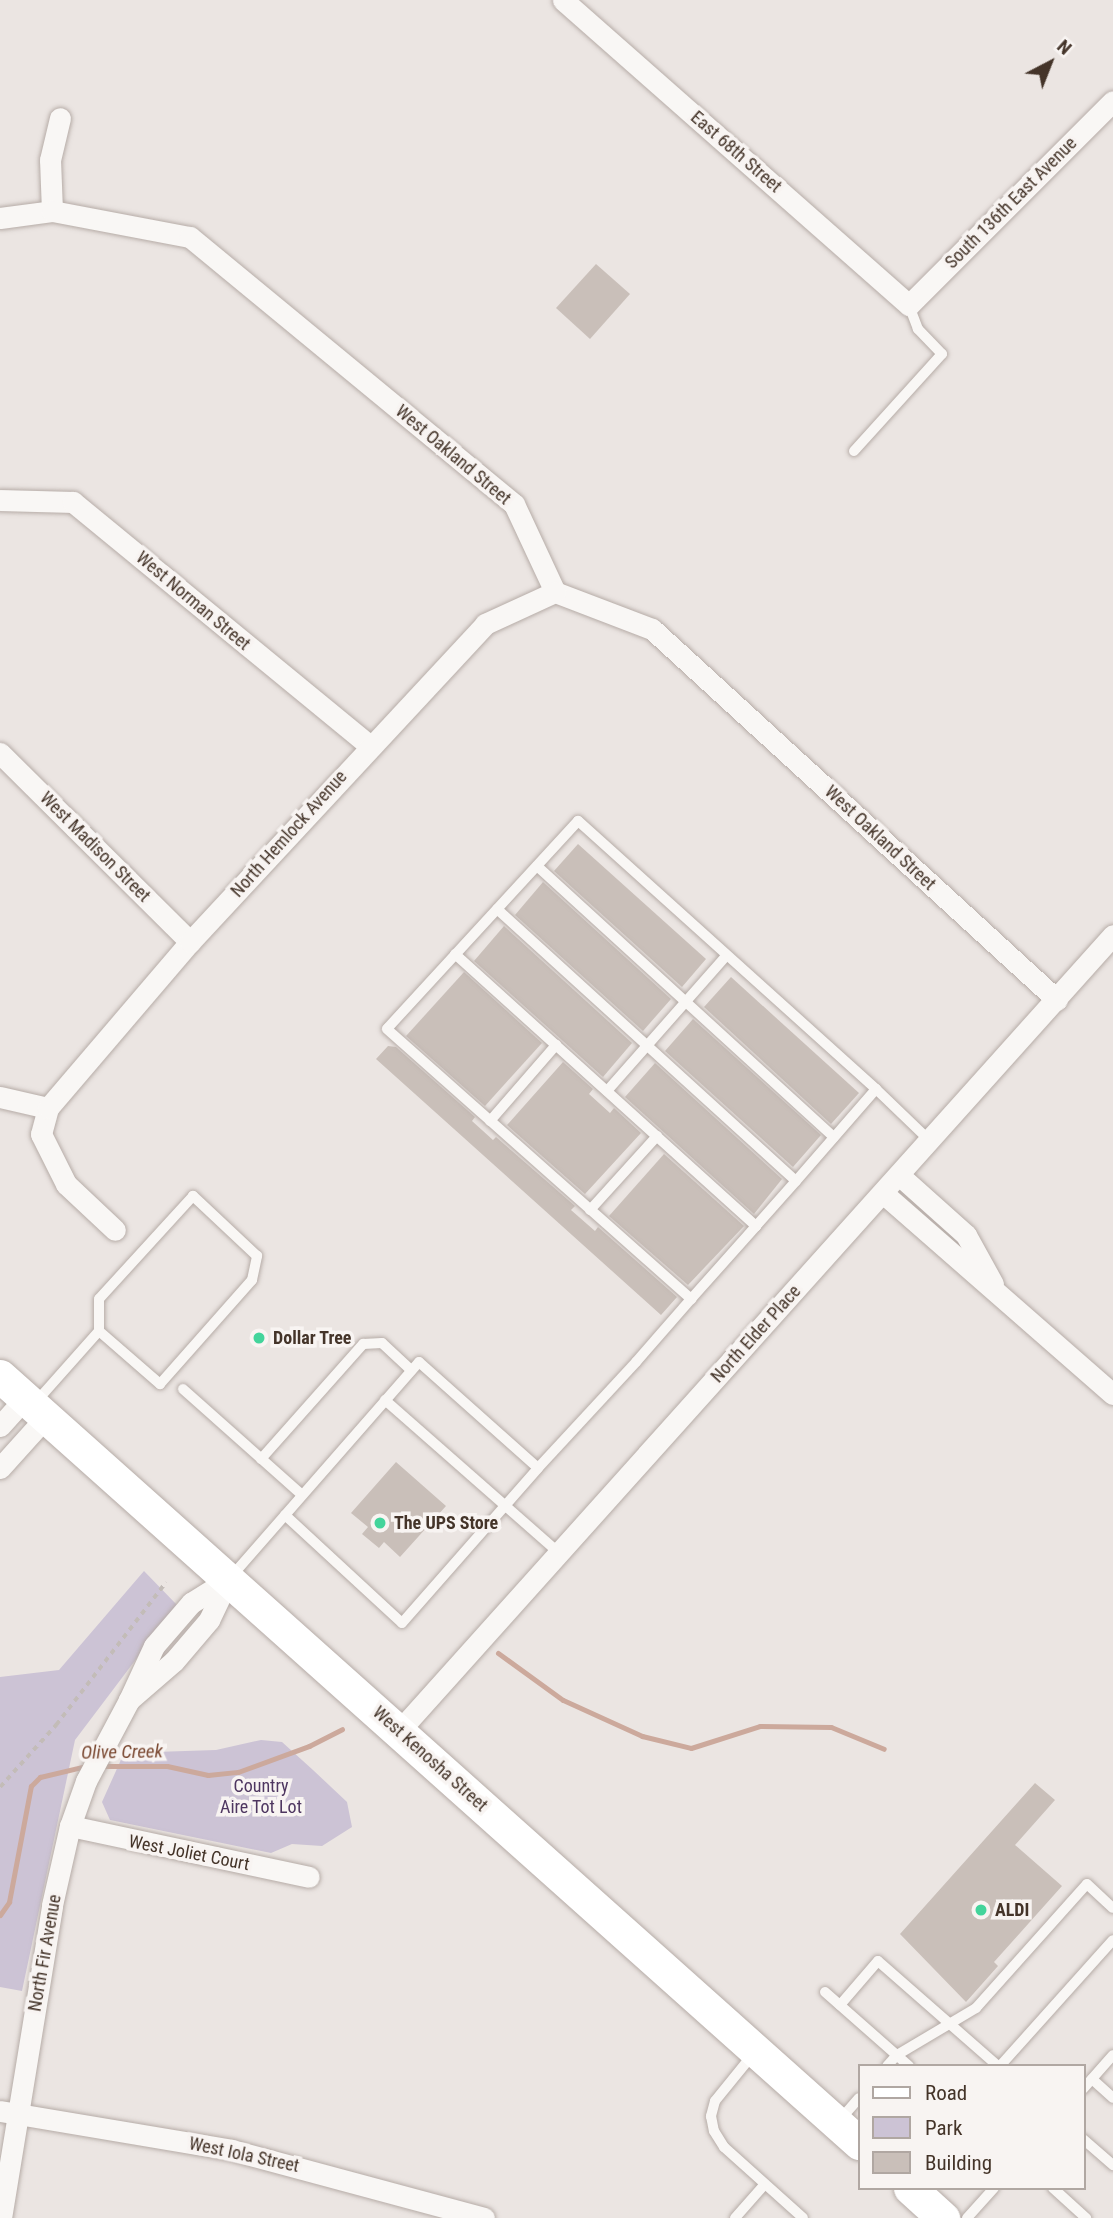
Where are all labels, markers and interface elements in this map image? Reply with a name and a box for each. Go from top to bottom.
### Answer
north arrow [1015,28,1085,98]
text: N [1052,35,1076,59]
street label: East 68th Street [686,107,786,197]
street label: South 136th East Avenue [941,133,1081,273]
street label: West Oakland Street [391,401,515,509]
street label: West Norman Street [132,547,254,655]
street label: North Hemlock Avenue [226,766,352,902]
street label: West Oakland Street [820,781,940,895]
street label: West Madison Street [35,787,155,907]
street label: North Elder Place [707,1281,805,1387]
place label: Dollar Tree [273,1327,352,1349]
marker: Dollar Tree [251,1330,267,1346]
place label: The UPS Store [394,1512,498,1534]
marker: The UPS Store [372,1515,388,1531]
street label: West Kenosha Street [368,1702,492,1816]
water label: Olive Creek [81,1740,163,1764]
park label: Country Aire Tot Lot [220,1776,302,1818]
street label: West Joliet Court [127,1831,251,1875]
street label: North Fir Avenue [24,1893,66,2013]
place label: ALDI [995,1899,1029,1921]
marker: ALDI [973,1902,989,1918]
legend [858,2064,1085,2190]
text: Road [925,2081,967,2105]
text: Park [925,2116,962,2140]
street label: West Iola Street [187,2133,301,2177]
text: Building [925,2151,992,2175]

